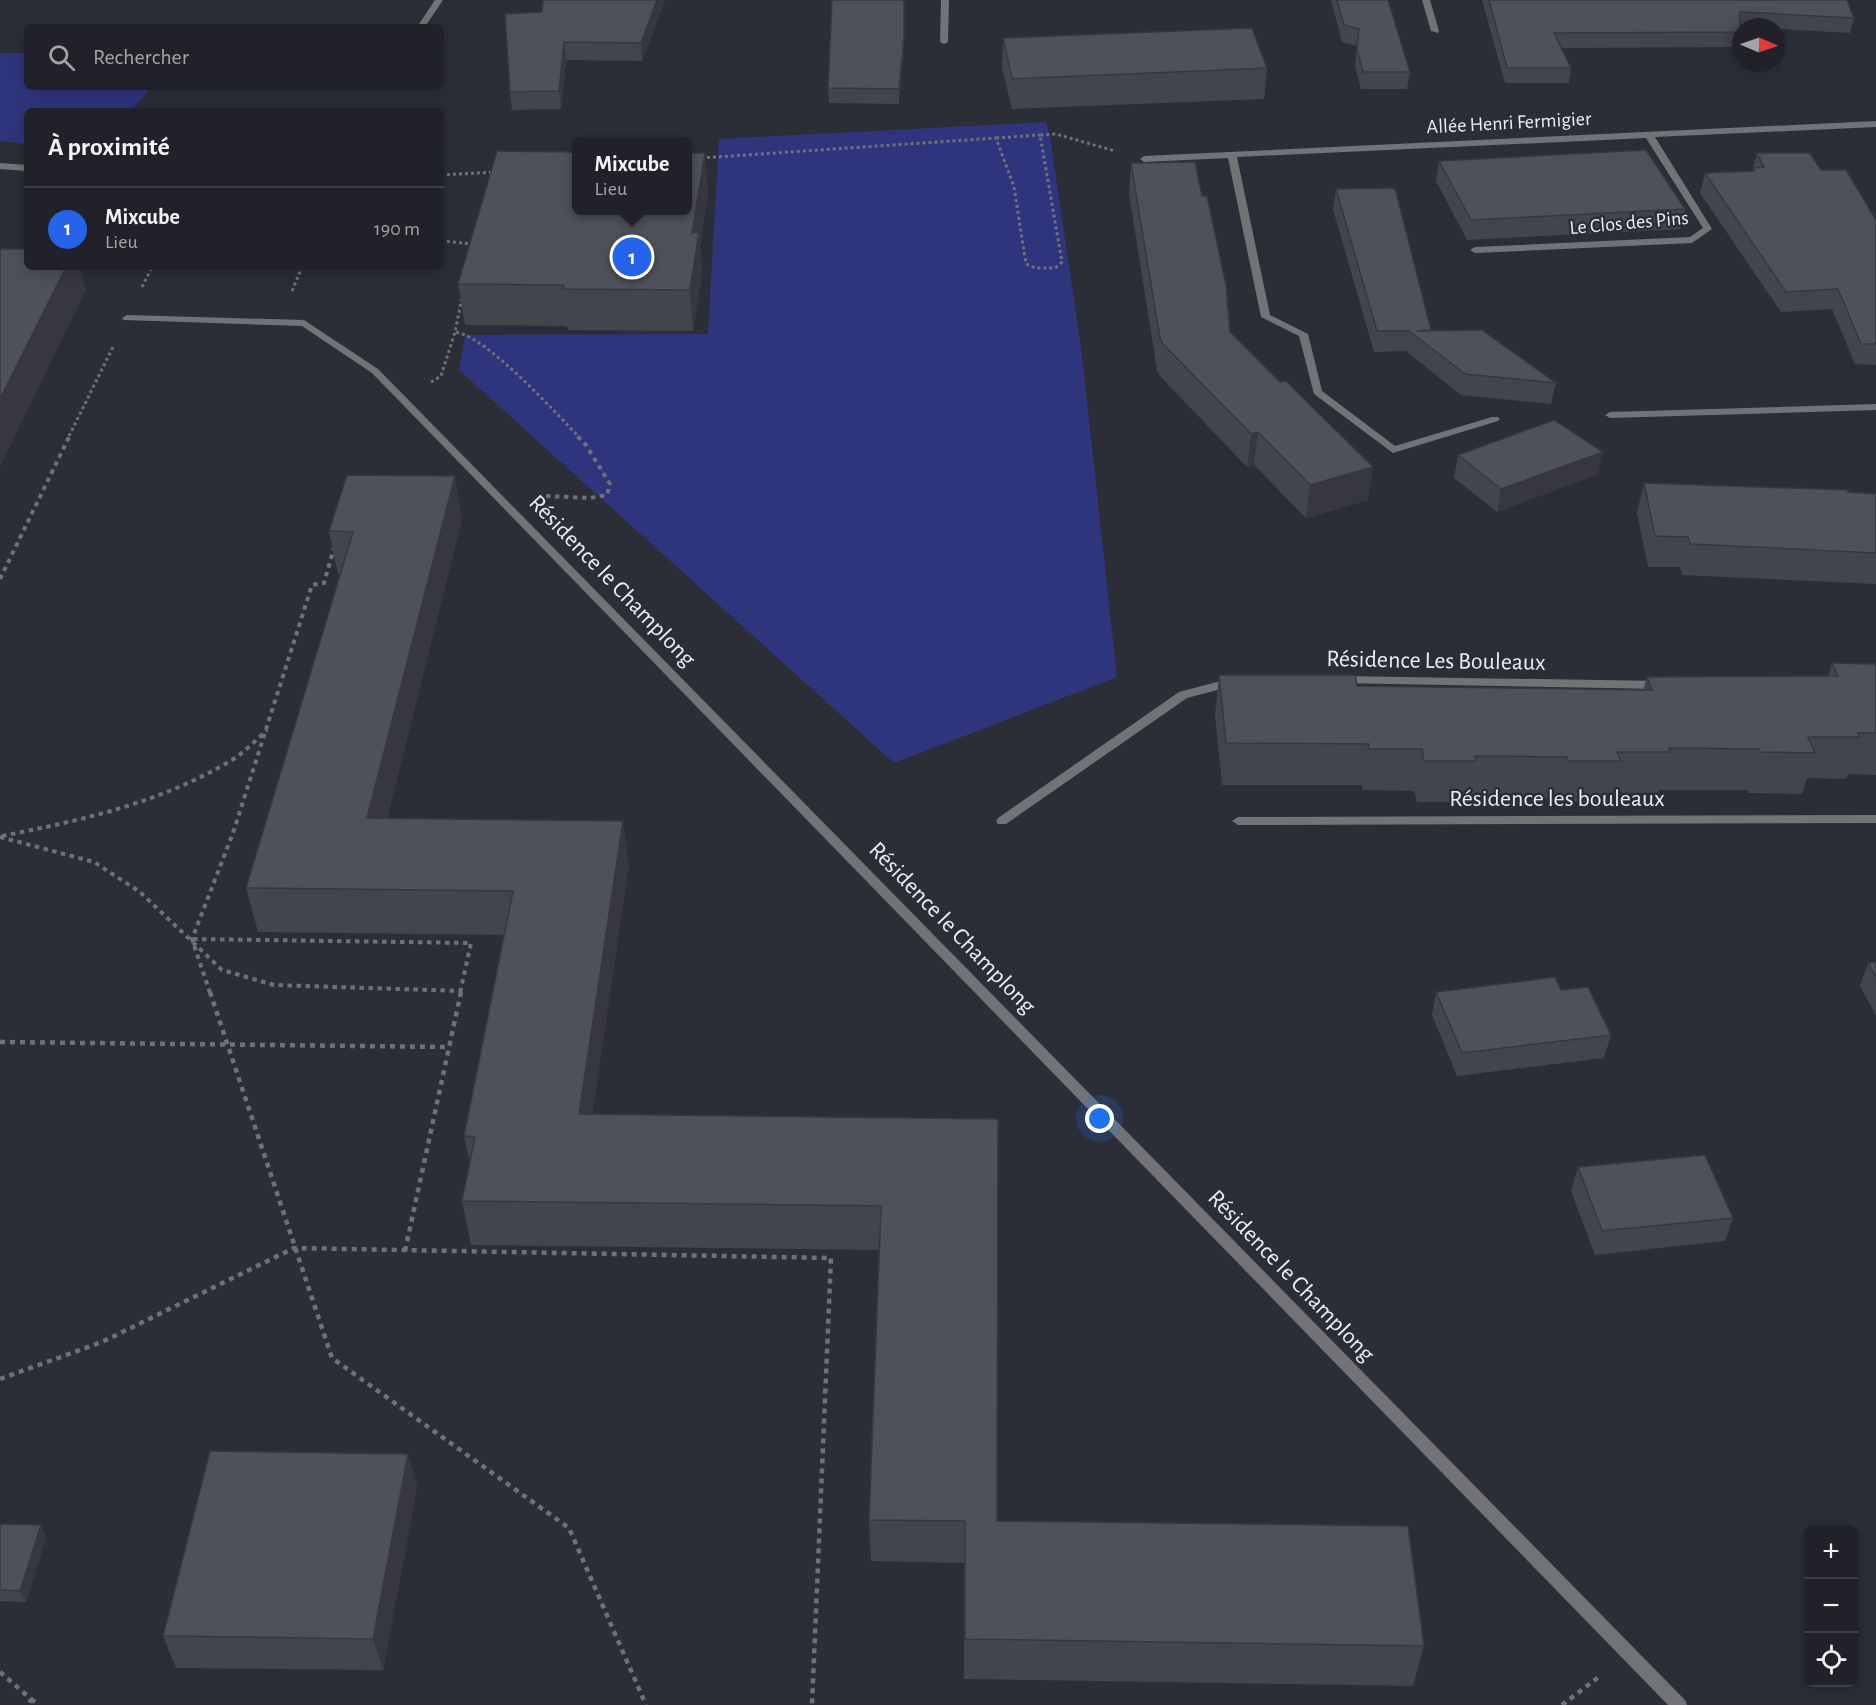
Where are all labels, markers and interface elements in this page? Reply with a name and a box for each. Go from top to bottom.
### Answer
north arrow [1732,18,1786,72]
search box [24,24,444,90]
icon: search [45,41,78,74]
text: Rechercher [93,46,189,68]
street label: Allée Henri Fermigier [1426,109,1593,137]
text: À proximité [48,134,170,160]
popup [572,137,692,215]
text: Mixcube [595,153,669,175]
text: Lieu [595,179,627,199]
text: Mixcube [105,206,180,228]
street label: Le Clos des Pins [1569,208,1689,238]
text: 1 [64,219,71,239]
text: 190 m [374,219,420,239]
text: Lieu [105,232,138,252]
pin: 1 [612,234,652,280]
street label: Résidence le Champlong [524,491,700,672]
street label: Résidence Les Bouleaux [1326,647,1546,675]
street label: Résidence les bouleaux [1449,787,1665,811]
street label: Résidence le Champlong [864,838,1040,1019]
your location [1085,1104,1114,1133]
street label: Résidence le Champlong [1203,1186,1379,1367]
map controls [1804,1525,1858,1687]
button: + [1804,1525,1858,1579]
button: − [1804,1579,1858,1633]
button: locate [1804,1633,1858,1687]

